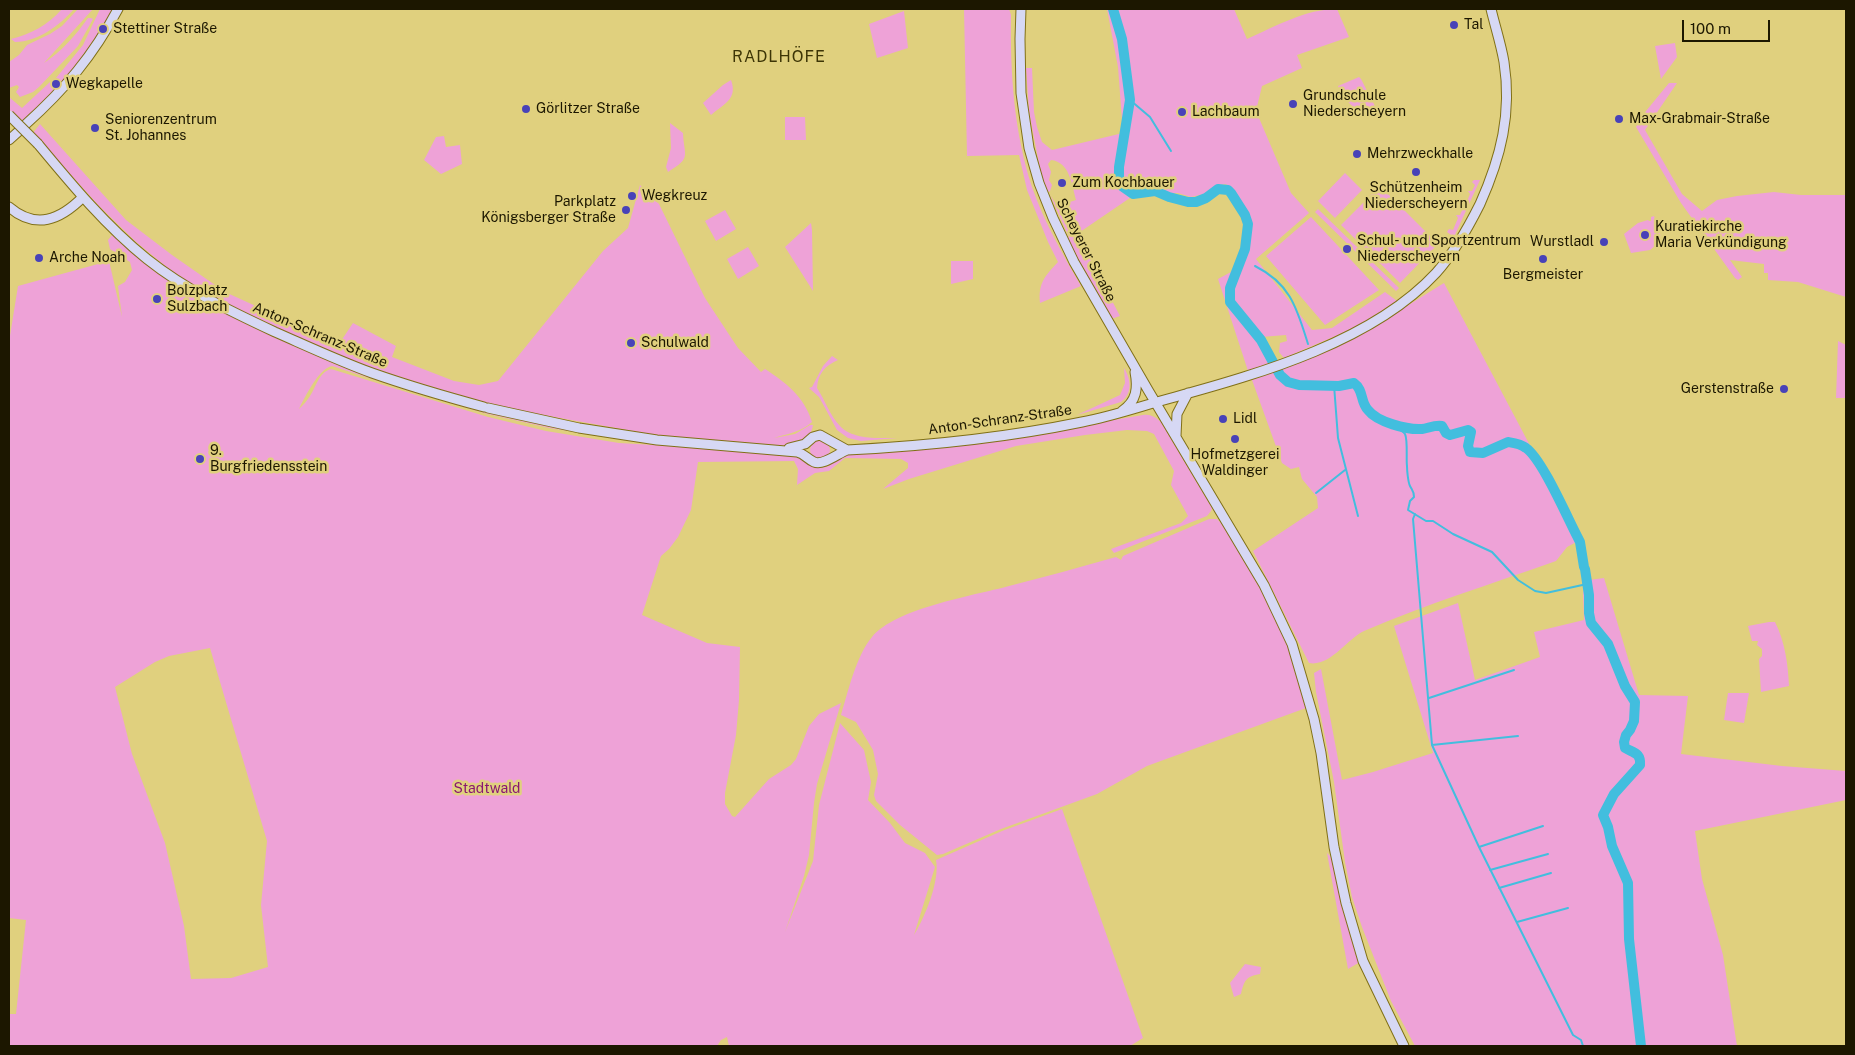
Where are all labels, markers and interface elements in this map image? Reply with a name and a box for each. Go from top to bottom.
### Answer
scale bar [1685,10,1772,42]
place label: Tal [1464,17,1483,33]
marker: Tal [1448,19,1460,31]
text: 100 m [1690,20,1731,37]
place label: Stettiner Straße [113,21,217,37]
marker: Stettiner Straße [97,23,109,35]
district label: RADLHÖFE [731,47,827,67]
place label: Wegkapelle [66,76,143,92]
marker: Wegkapelle [50,78,62,90]
place label: Grundschule Niederscheyern [1303,88,1406,120]
marker: Grundschule Niederscheyern [1287,98,1299,110]
place label: Görlitzer Straße [536,101,640,117]
marker: Görlitzer Straße [520,103,532,115]
place label: Lachbaum [1192,104,1260,120]
marker: Lachbaum [1176,106,1188,118]
place label: Max-Grabmair-Straße [1629,111,1770,127]
place label: Seniorenzentrum St. Johannes [105,112,217,144]
marker: Max-Grabmair-Straße [1613,113,1625,125]
marker: Seniorenzentrum St. Johannes [89,122,101,134]
place label: Mehrzweckhalle [1367,146,1473,162]
marker: Mehrzweckhalle [1351,148,1363,160]
marker: Schützenheim Niederscheyern [1410,166,1422,178]
place label: Zum Kochbauer [1072,175,1175,191]
marker: Zum Kochbauer [1056,177,1068,189]
place label: Schützenheim Niederscheyern [1365,180,1467,212]
place label: Wegkreuz [642,188,707,204]
marker: Wegkreuz [626,190,638,202]
place label: Parkplatz Königsberger Straße [481,194,616,226]
street label: Scheyerer Straße [1053,195,1119,305]
marker: Parkplatz Königsberger Straße [620,204,632,216]
place label: Kuratiekirche Maria Verkündigung [1655,219,1787,252]
marker: Kuratiekirche Maria Verkündigung [1639,229,1651,241]
place label: Schul- und Sportzentrum Niederscheyern [1357,233,1521,266]
place label: Wurstladl [1530,234,1594,250]
marker: Wurstladl [1598,236,1610,248]
marker: Schul- und Sportzentrum Niederscheyern [1341,243,1353,255]
place label: Arche Noah [49,250,125,266]
marker: Arche Noah [33,252,45,264]
marker: Bergmeister [1537,253,1549,265]
place label: Bergmeister [1503,267,1583,283]
place label: Bolzplatz Sulzbach [167,283,228,316]
marker: Bolzplatz Sulzbach [151,293,163,305]
street label: Anton-Schranz-Straße [250,299,390,371]
place label: Schulwald [641,335,709,351]
marker: Schulwald [625,337,637,349]
place label: Gerstenstraße [1681,381,1774,397]
marker: Gerstenstraße [1778,383,1790,395]
street label: Anton-Schranz-Straße [927,402,1073,438]
place label: Lidl [1233,411,1257,427]
marker: Lidl [1217,413,1229,425]
marker: Hofmetzgerei Waldinger [1229,433,1241,445]
place label: 9. Burgfriedensstein [210,443,327,476]
place label: Hofmetzgerei Waldinger [1191,447,1279,480]
marker: 9. Burgfriedensstein [194,453,206,465]
park label: Stadtwald [454,781,520,797]

